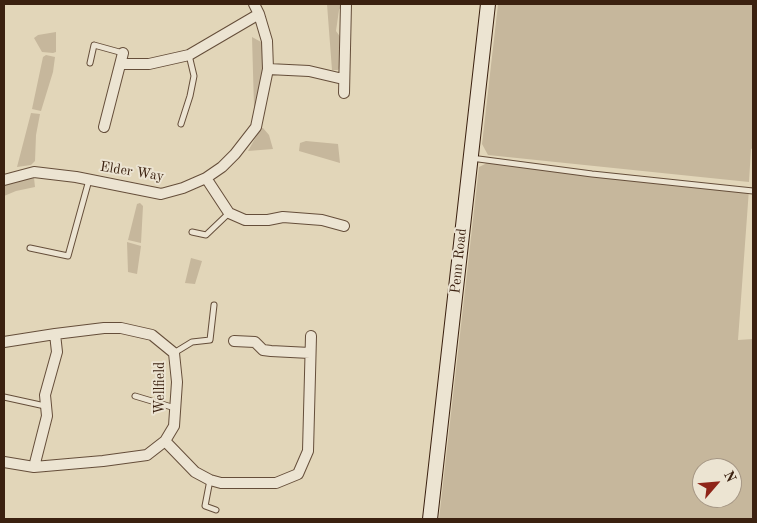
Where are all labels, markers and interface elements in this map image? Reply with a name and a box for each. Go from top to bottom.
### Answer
street label: Elder Way [99,159,165,185]
street label: Penn Road [447,228,471,294]
street label: Wellfield [152,362,168,414]
north arrow [692,458,742,508]
text: N [721,469,738,485]

